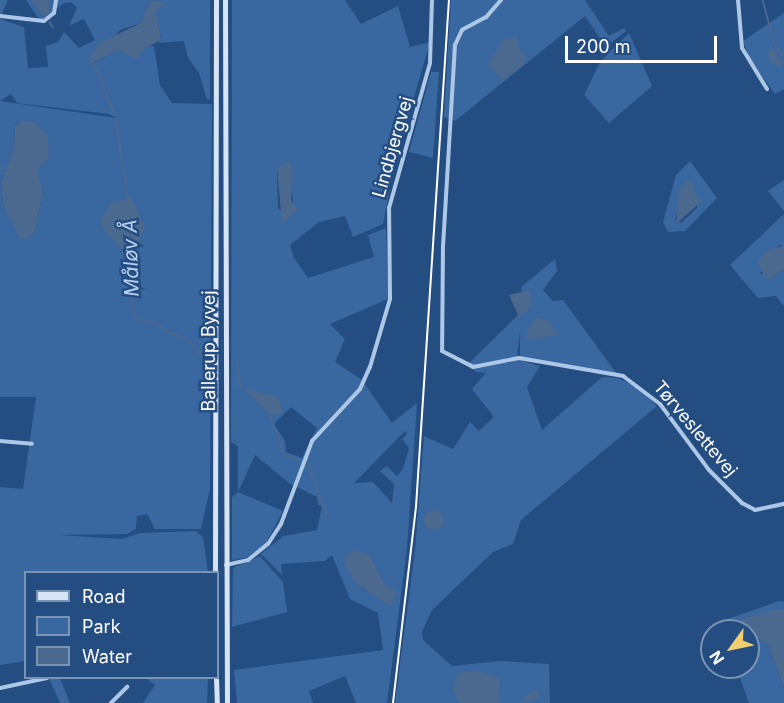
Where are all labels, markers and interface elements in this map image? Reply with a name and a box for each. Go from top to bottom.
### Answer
scale bar [568,24,720,62]
text: 200 m [576,36,631,57]
street label: Lindbjergvej [368,94,418,200]
water label: Måløv Å [118,219,144,297]
street label: Ballerup Byvej [198,290,220,412]
street label: Tørveslettevej [649,377,741,481]
legend [24,571,219,679]
text: Road [82,586,125,607]
text: Park [82,616,121,637]
north arrow [700,619,760,679]
text: Water [82,646,132,667]
text: N [705,647,728,668]

